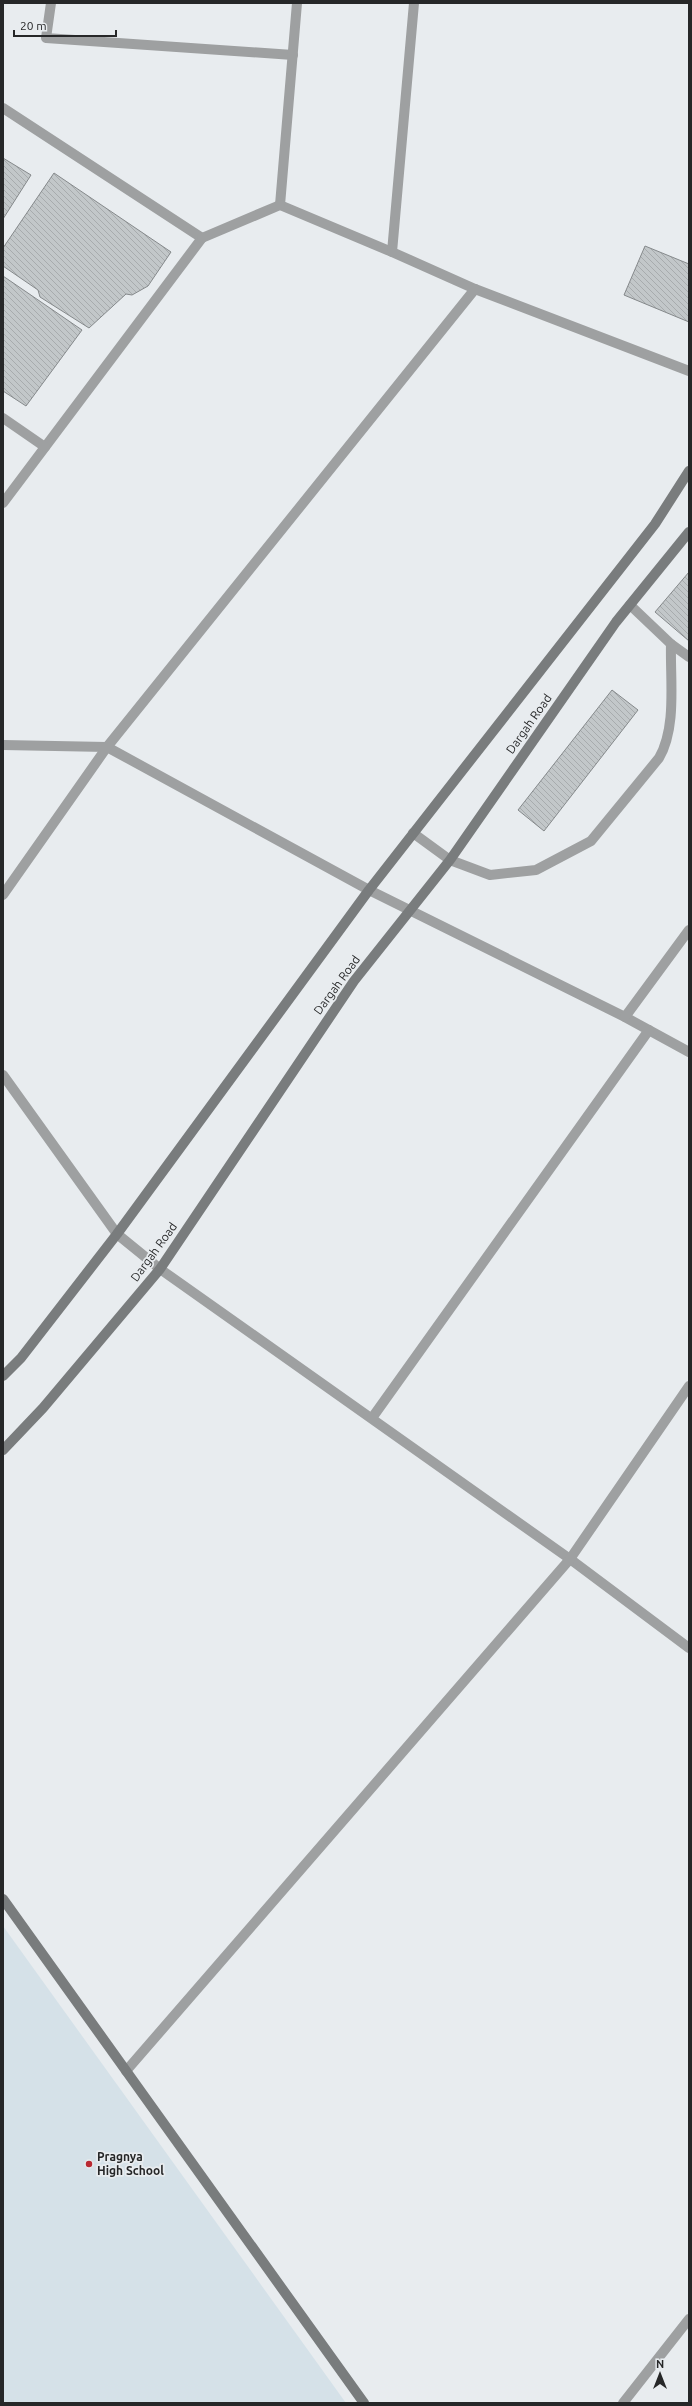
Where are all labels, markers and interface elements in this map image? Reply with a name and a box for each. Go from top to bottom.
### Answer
scale bar [14,12,116,38]
text: 20 m [20,19,47,32]
street label: Dargah Road [503,692,554,756]
street label: Dargah Road [311,953,362,1017]
street label: Dargah Road [128,1220,179,1284]
place label: Pragnya High School [97,2150,164,2177]
marker: Pragnya High School [84,2159,94,2169]
north arrow [640,2354,680,2394]
text: N [656,2358,664,2370]

